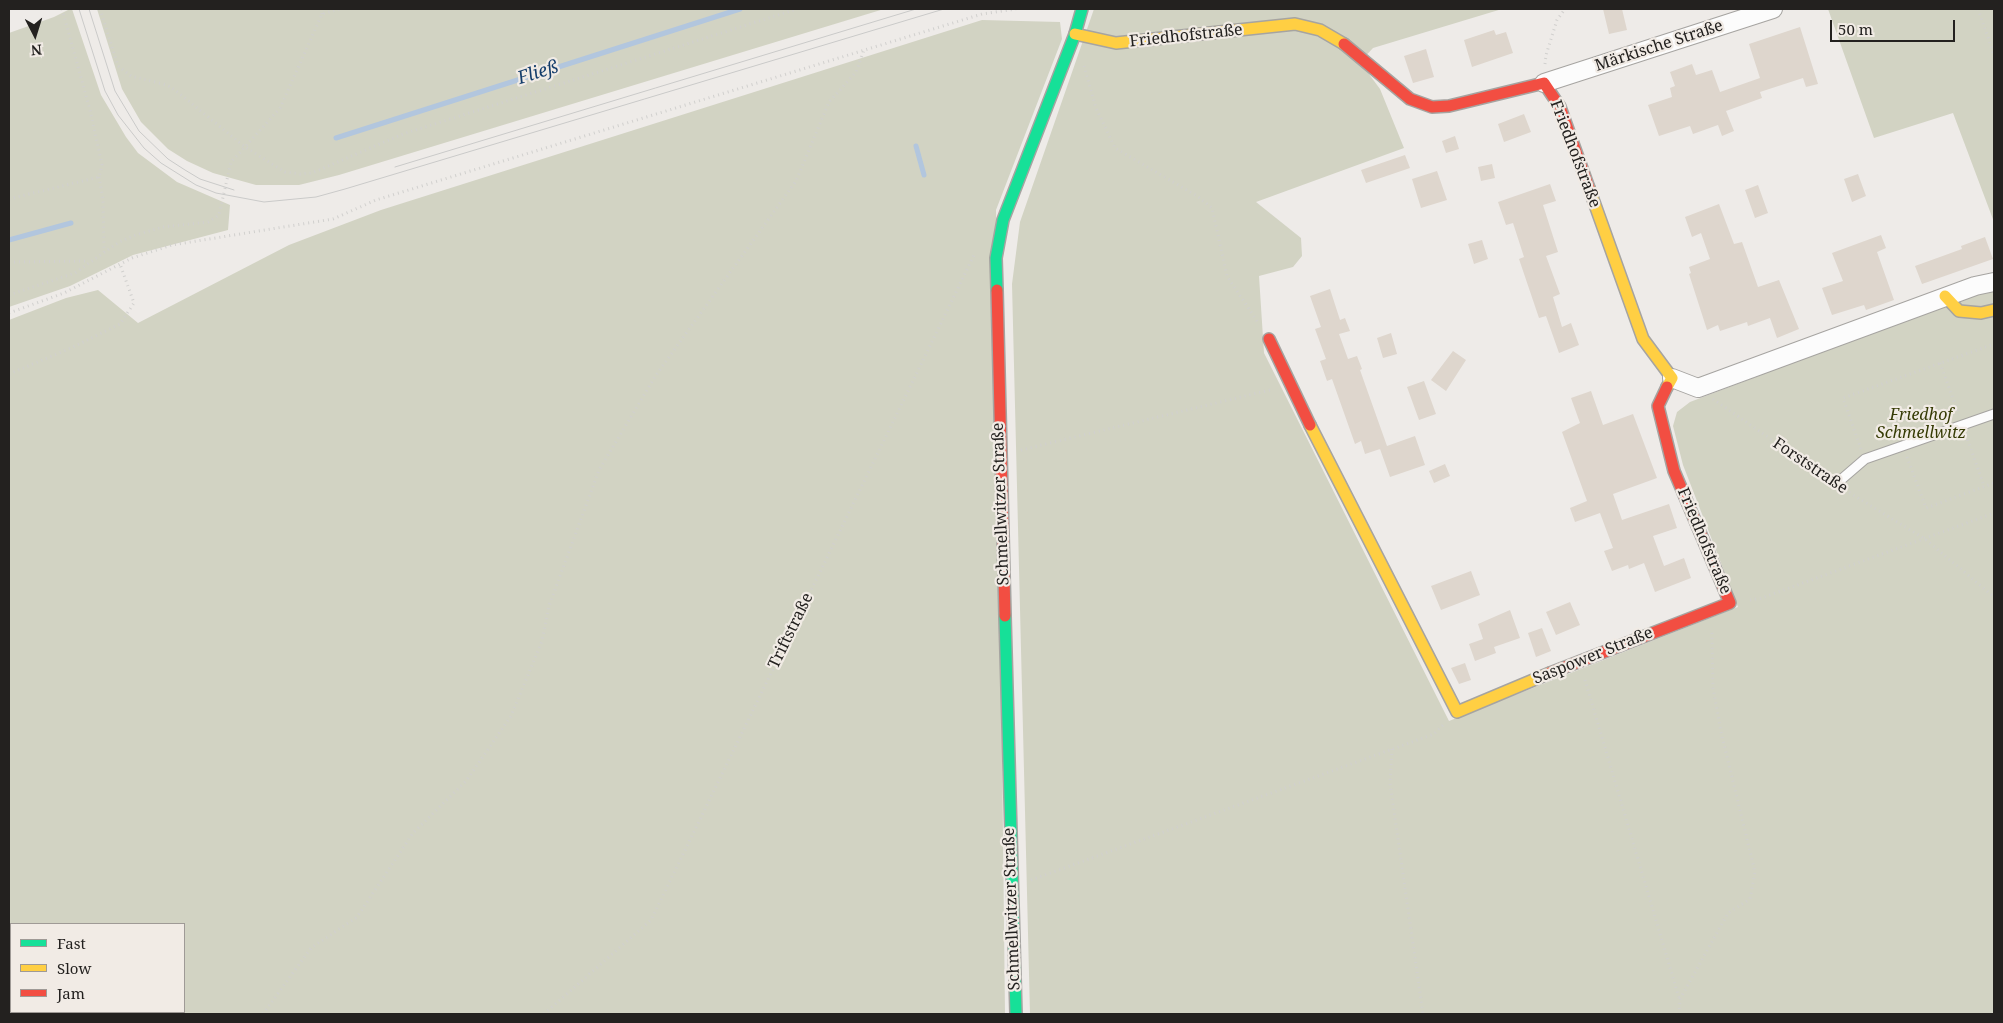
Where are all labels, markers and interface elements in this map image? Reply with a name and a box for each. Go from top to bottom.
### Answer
north arrow [10,10,60,60]
scale bar [1833,10,1958,42]
street label: Märkische Straße [1593,16,1725,76]
text: 50 m [1838,19,1873,39]
street label: Friedhofstraße [1128,21,1244,51]
text: N [30,40,43,60]
water label: Fließ [515,56,561,90]
street label: Friedhofstraße [1546,97,1604,211]
park label: Friedhof Schmellwitz [1876,405,1966,443]
street label: Schmellwitzer Straße [989,422,1013,586]
street label: Forststraße [1769,434,1851,498]
street label: Friedhofstraße [1673,485,1735,597]
street label: Triftstraße [764,590,818,672]
street label: Saspower Straße [1530,623,1656,689]
street label: Schmellwitzer Straße [1000,827,1024,991]
legend [10,923,185,1013]
text: Fast [57,933,86,953]
text: Slow [57,958,91,978]
text: Jam [57,983,85,1003]

